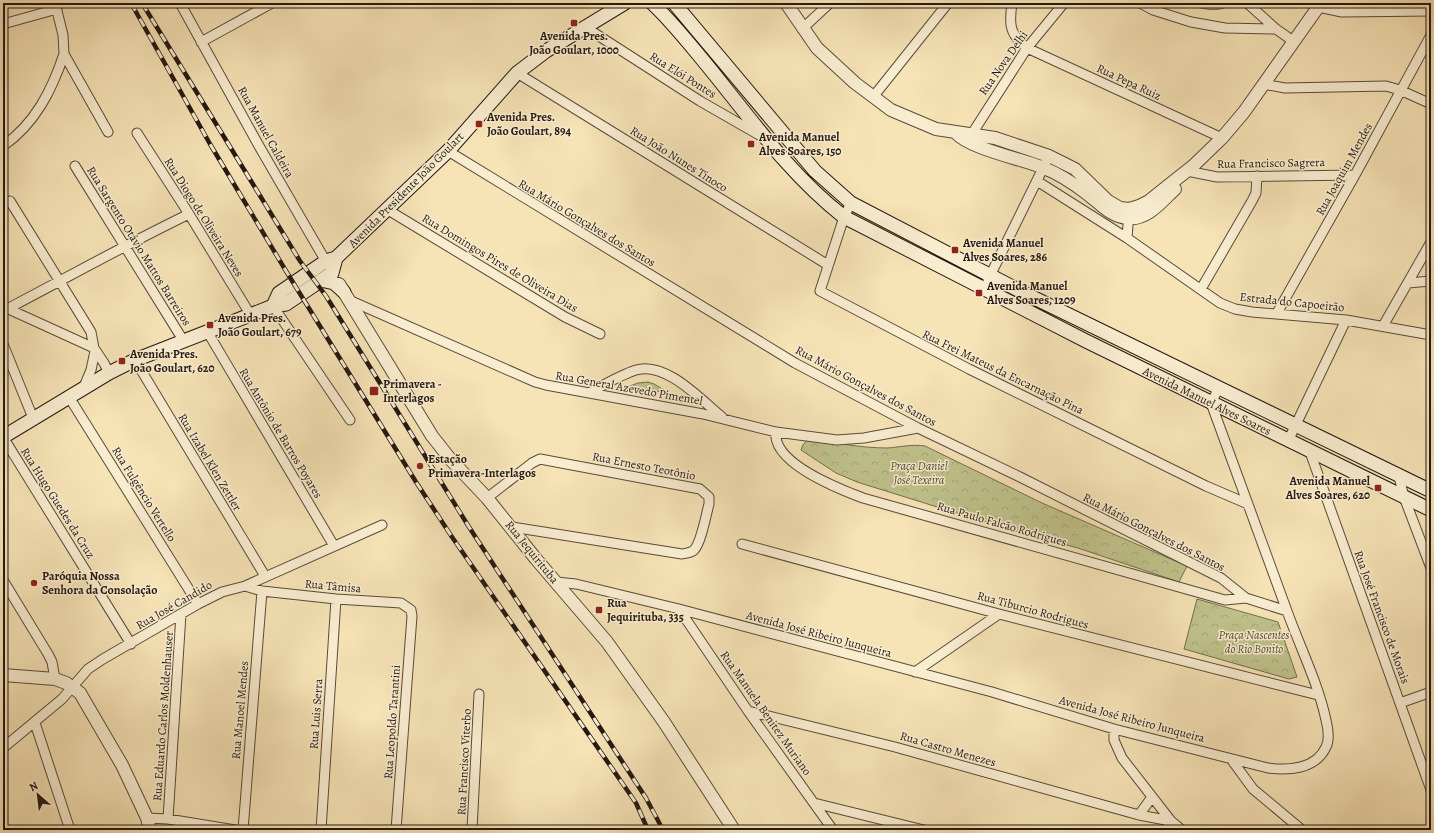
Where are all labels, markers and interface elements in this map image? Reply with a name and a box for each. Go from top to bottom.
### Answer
marker: Avenida Pres. João Goulart, 1000 [569,18,579,28]
place label: Avenida Pres. João Goulart, 1000 [529,28,619,58]
street label: Rua Nova Delhi [975,28,1031,98]
street label: Rua Elói Pontes [647,48,720,102]
street label: Rua Pepa Ruiz [1094,60,1164,104]
street label: Rua Manuel Caldeira [234,83,298,181]
place label: Avenida Pres. João Goulart, 894 [486,109,571,139]
marker: Avenida Pres. João Goulart, 894 [474,119,484,129]
street label: Rua Joaquim Mendes [1312,120,1376,218]
street label: Rua João Nunes Tinoco [627,123,731,195]
street label: Avenida Presidente João Goulart [344,129,467,252]
place label: Avenida Manuel Alves Soares, 150 [758,129,841,159]
marker: Avenida Manuel Alves Soares, 150 [746,139,756,149]
street label: Rua Diogo de Oliveira Neves [161,154,247,280]
street label: Rua Francisco Sagrera [1217,154,1326,172]
street label: Rua Sargento Otávio Mattos Barreiros [83,163,195,329]
street label: Rua Mário Gonçalves dos Santos [515,176,659,271]
street label: Rua Domingos Pires de Oliveira Dias [419,210,581,316]
place label: Avenida Manuel Alves Soares, 286 [962,235,1047,265]
marker: Avenida Manuel Alves Soares, 286 [950,245,960,255]
place label: Avenida Manuel Alves Soares, 1209 [986,278,1076,308]
marker: Avenida Manuel Alves Soares, 1209 [974,288,984,298]
street label: Estrada do Capoeirão [1239,289,1345,315]
place label: Avenida Pres. João Goulart, 679 [217,310,302,340]
marker: Avenida Pres. João Goulart, 679 [205,320,215,330]
street label: Rua Frei Mateus da Encarnação Pina [920,326,1087,418]
street label: Rua Mário Gonçalves dos Santos [793,342,939,430]
place label: Avenida Pres. João Goulart, 620 [129,346,215,376]
marker: Avenida Pres. João Goulart, 620 [117,356,127,366]
street label: Avenida Manuel Alves Soares [1139,363,1274,439]
street label: Rua Antônio de Barros Poyares [236,365,326,501]
street label: Rua General Azevedo Pimentel [554,367,704,409]
place label: Primavera - Interlagos [383,376,442,406]
marker: Primavera - Interlagos [368,385,380,397]
street label: Rua Izabel Klen Zettler [175,410,246,514]
street label: Rua Fulgêncio Vertello [108,443,180,545]
street label: Rua Hugo Guedes da Cruz [17,444,99,562]
street label: Rua Ernesto Teotônio [591,448,697,484]
place label: Estação Primavera-Interlagos [428,451,536,481]
park label: Praça Daniel José Texeira [890,458,948,488]
marker: Estação Primavera-Interlagos [415,461,425,471]
place label: Avenida Manuel Alves Soares, 620 [1285,473,1371,503]
marker: Avenida Manuel Alves Soares, 620 [1373,483,1383,493]
street label: Rua Mário Gonçalves dos Santos [1080,489,1228,575]
street label: Rua Paulo Falcão Rodrigues [935,498,1069,550]
street label: Rua Jequirituba [502,517,563,587]
street label: Rua José Francisco de Morais [1350,548,1414,686]
place label: Paróquia Nossa Senhora da Consolação [42,568,157,598]
street label: Rua Tâmisa [304,576,362,596]
street label: Rua José Candido [133,577,215,633]
marker: Paróquia Nossa Senhora da Consolação [29,578,39,588]
street label: Rua Tiburcio Rodrigues [975,587,1091,633]
place label: Rua Jequirituba, 335 [607,595,684,625]
marker: Rua Jequirituba, 335 [594,605,604,615]
street label: Avenida José Ribeiro Junqueira [743,607,894,661]
park label: Praça Nascentes do Rio Bonito [1219,627,1289,657]
street label: Rua Eduardo Carlos Moldenhauser [149,630,177,802]
street label: Rua Manuela Benitez Muriano [717,648,815,778]
street label: Rua Manoel Mendes [228,660,252,760]
street label: Rua Leopoldo Tarantini [380,664,404,780]
street label: Rua Luis Serra [306,678,326,750]
street label: Avenida José Ribeiro Junqueira [1056,692,1207,746]
street label: Rua Francisco Viterbo [453,708,475,816]
street label: Rua Castro Menezes [898,728,998,770]
north arrow [18,775,58,815]
text: N [26,778,41,795]

